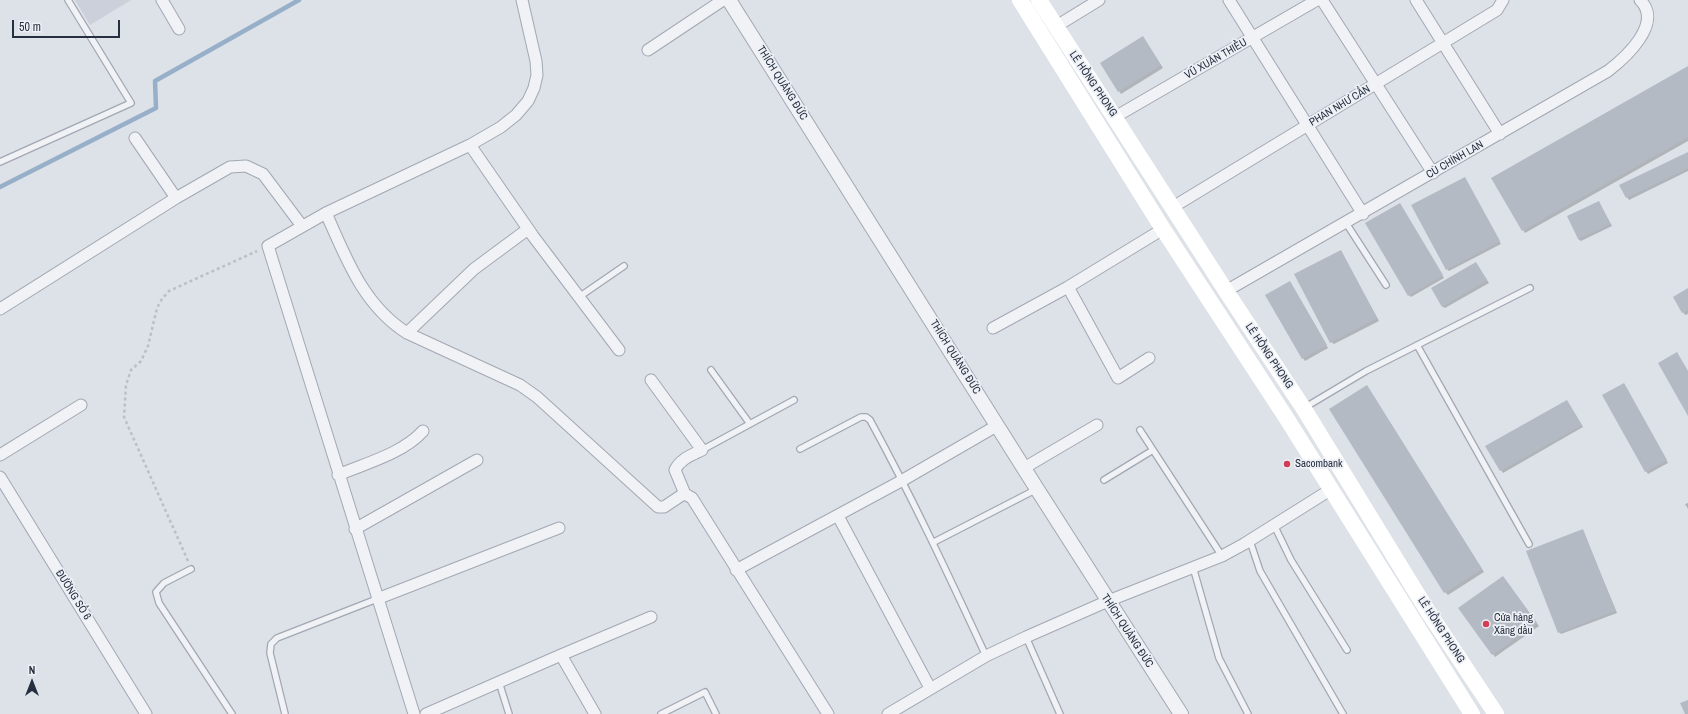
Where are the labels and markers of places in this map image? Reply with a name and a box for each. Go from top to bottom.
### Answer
place label: Sacombank [1295,457,1343,471]
marker: Sacombank [1282,459,1292,469]
place label: Cửa hàng Xăng dầu [1494,611,1533,637]
marker: Cửa hàng Xăng dầu [1481,619,1491,629]

